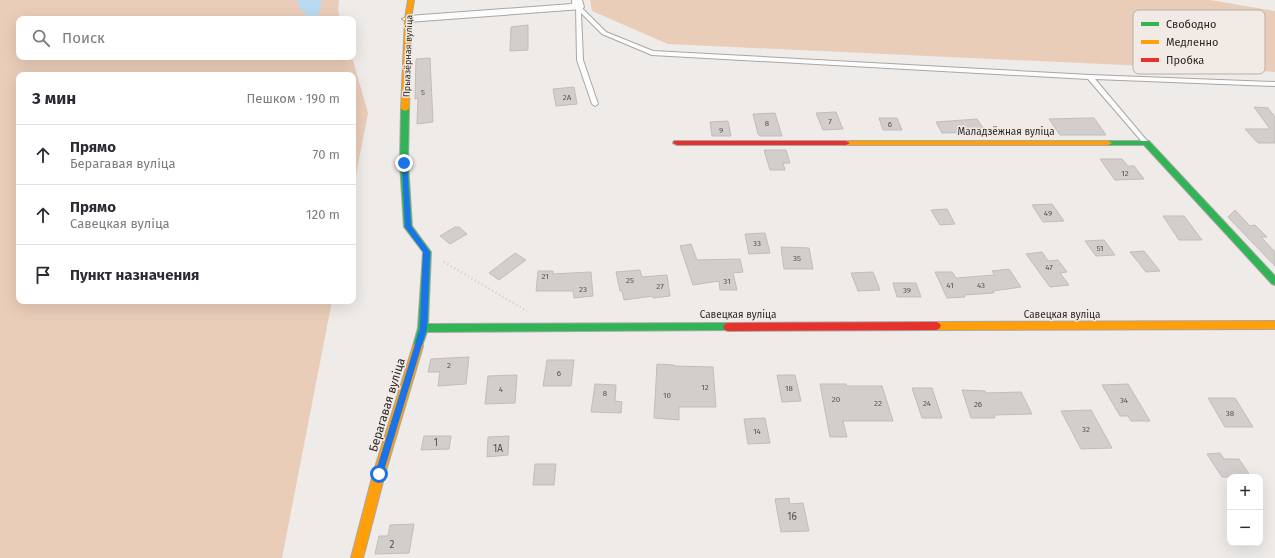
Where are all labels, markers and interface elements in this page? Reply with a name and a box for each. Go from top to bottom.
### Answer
legend [1133,10,1265,74]
street label: Прыазёрная вуліца [402,15,414,97]
search box [16,16,356,60]
text: Свободно [1166,18,1216,31]
icon: search [30,27,52,49]
text: Поиск [62,29,105,47]
text: Медленно [1166,36,1218,49]
text: Пробка [1166,54,1204,67]
text: 3 мин [32,88,76,109]
house number: 5 [421,88,425,97]
text: Пешком · 190 m [247,91,340,106]
house number: 2А [563,93,572,102]
house number: 7 [828,117,832,126]
house number: 8 [765,119,770,128]
house number: 6 [888,120,892,129]
street label: Маладзёжная вуліца [957,125,1055,138]
house number: 9 [719,126,723,135]
text: Прямо [70,138,116,156]
icon: ahead [32,144,54,166]
text: 70 m [313,147,340,162]
route end [395,154,413,172]
text: Берагавая вуліца [70,156,176,171]
house number: 12 [1121,169,1129,178]
text: Прямо [70,198,116,216]
icon: ahead [32,204,54,226]
text: 120 m [306,207,340,222]
house number: 49 [1044,209,1052,218]
text: Савецкая вуліца [70,216,170,231]
house number: 33 [753,239,761,248]
house number: 51 [1096,244,1104,253]
house number: 35 [793,254,801,263]
house number: 47 [1045,263,1053,272]
icon: arrive [32,264,54,286]
text: Пункт назначения [70,266,199,284]
house number: 21 [541,272,549,281]
house number: 25 [626,276,634,285]
house number: 31 [723,277,731,286]
house number: 41 [946,281,954,290]
house number: 43 [977,281,985,290]
house number: 27 [656,282,664,291]
house number: 23 [579,285,587,294]
house number: 39 [903,286,911,295]
street label: Савецкая вуліца [700,308,776,321]
street label: Савецкая вуліца [1024,308,1100,321]
street label: Берагавая вуліца [366,356,408,454]
house number: 2 [447,361,451,370]
house number: 6 [557,369,561,378]
house number: 12 [701,383,709,392]
house number: 18 [785,384,794,393]
house number: 4 [499,385,504,394]
house number: 8 [603,389,608,398]
house number: 10 [663,391,671,400]
house number: 20 [832,395,841,404]
house number: 34 [1120,396,1129,405]
house number: 22 [874,399,882,408]
house number: 24 [923,399,932,408]
house number: 26 [974,400,982,409]
house number: 38 [1226,409,1235,418]
house number: 32 [1082,425,1090,434]
house number: 14 [753,427,762,436]
house number: 1 [434,437,438,449]
house number: 1А [493,443,503,455]
route start [370,465,388,483]
map controls [1227,474,1263,546]
button: + [1227,474,1263,510]
button: − [1227,510,1263,546]
house number: 16 [787,511,797,523]
house number: 2 [390,539,395,551]

